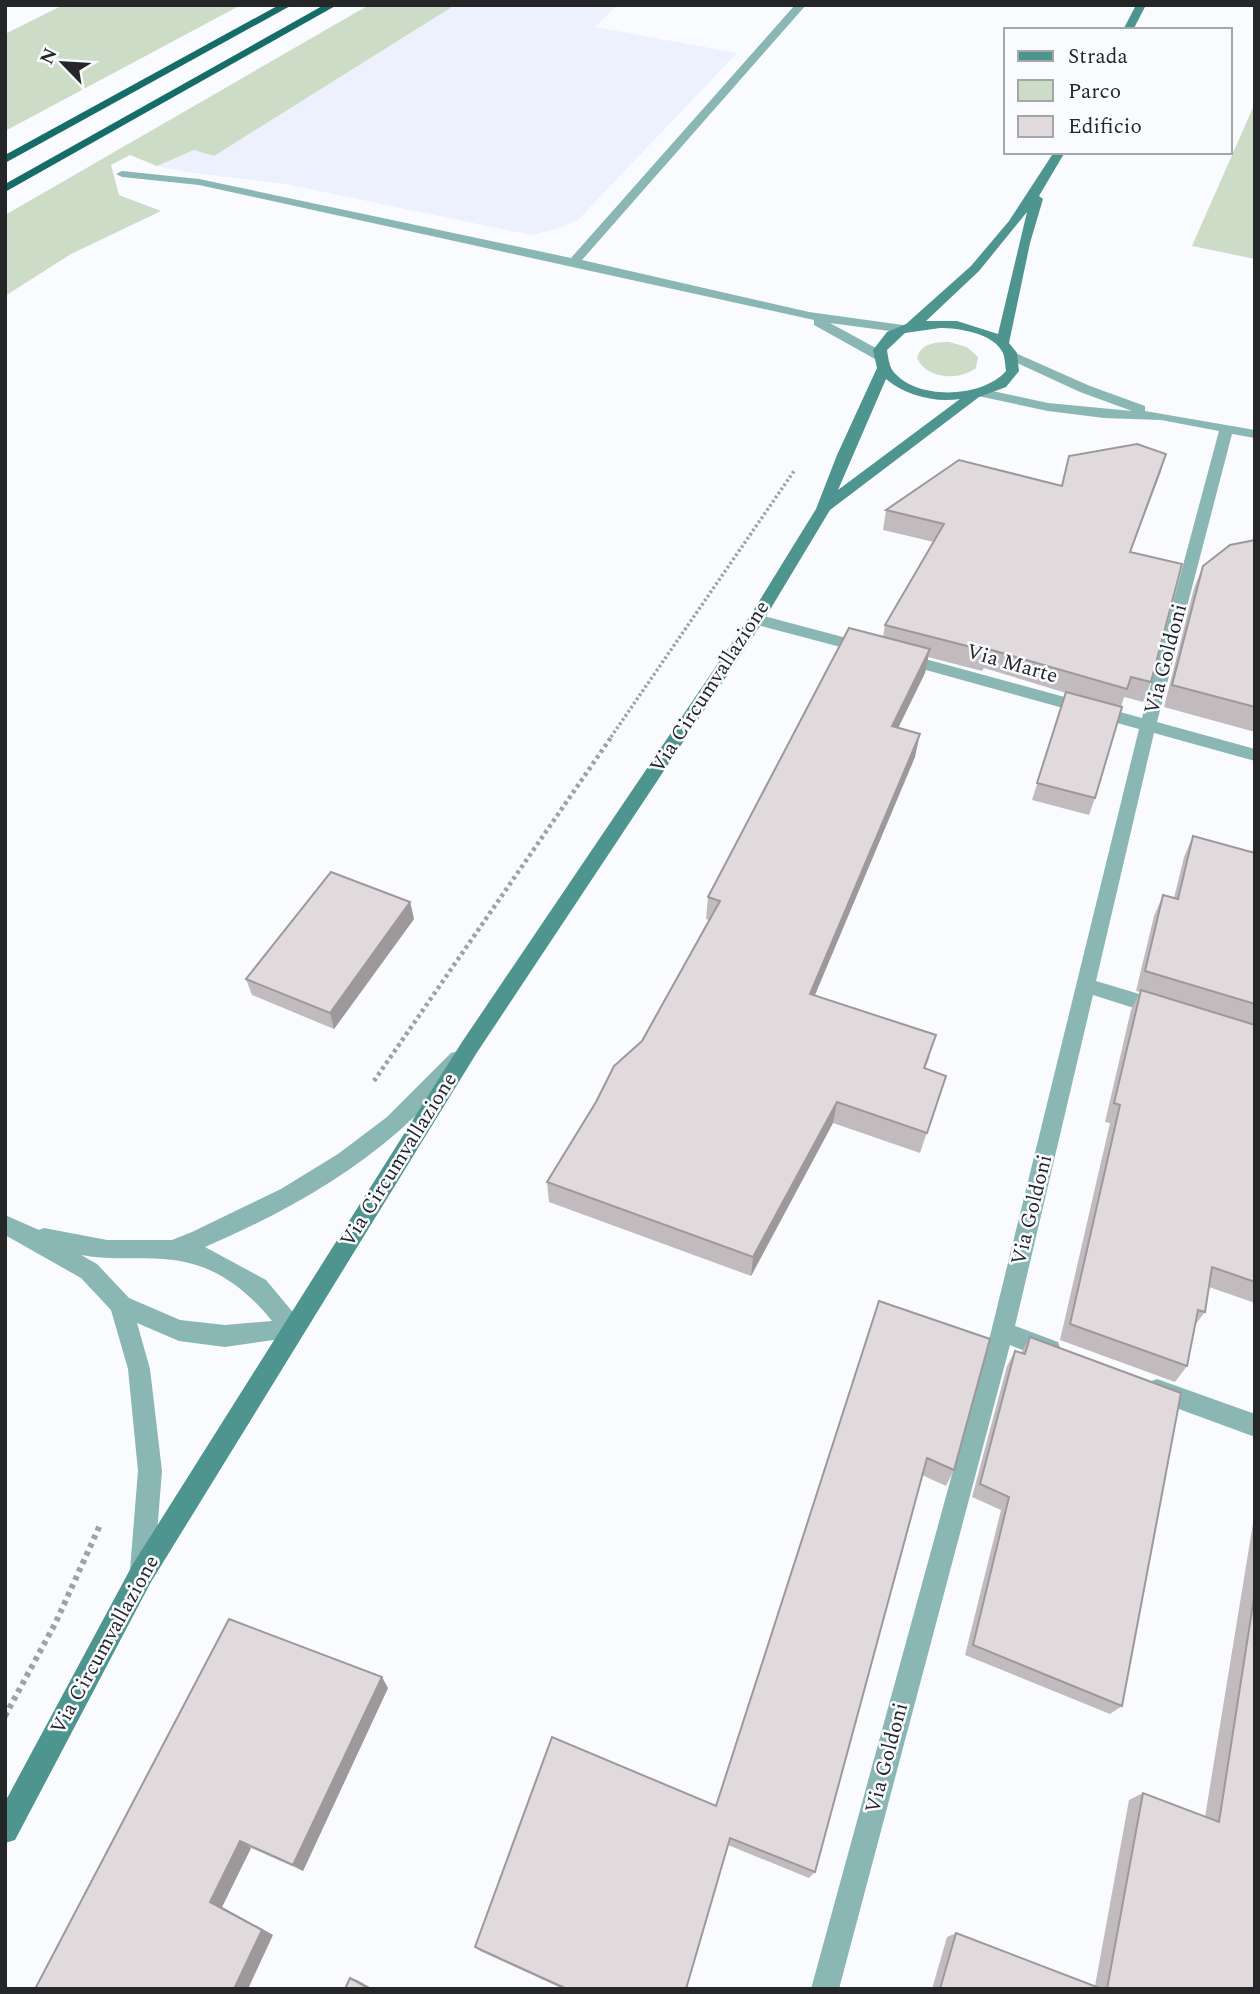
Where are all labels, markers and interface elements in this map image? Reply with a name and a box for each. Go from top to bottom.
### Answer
north arrow [28,28,98,98]
legend [1004,28,1232,154]
text: Strada [1068,41,1129,73]
text: N [33,43,65,70]
text: Parco [1068,76,1121,108]
text: Edificio [1068,111,1142,143]
street label: Via Circumvallazione [642,594,778,780]
street label: Via Goldoni [1136,600,1196,718]
street label: Via Marte [962,636,1062,692]
street label: Via Circumvallazione [332,1066,466,1254]
street label: Via Goldoni [1003,1151,1061,1269]
street label: Via Circumvallazione [42,1550,168,1740]
street label: Via Goldoni [857,1699,917,1817]

